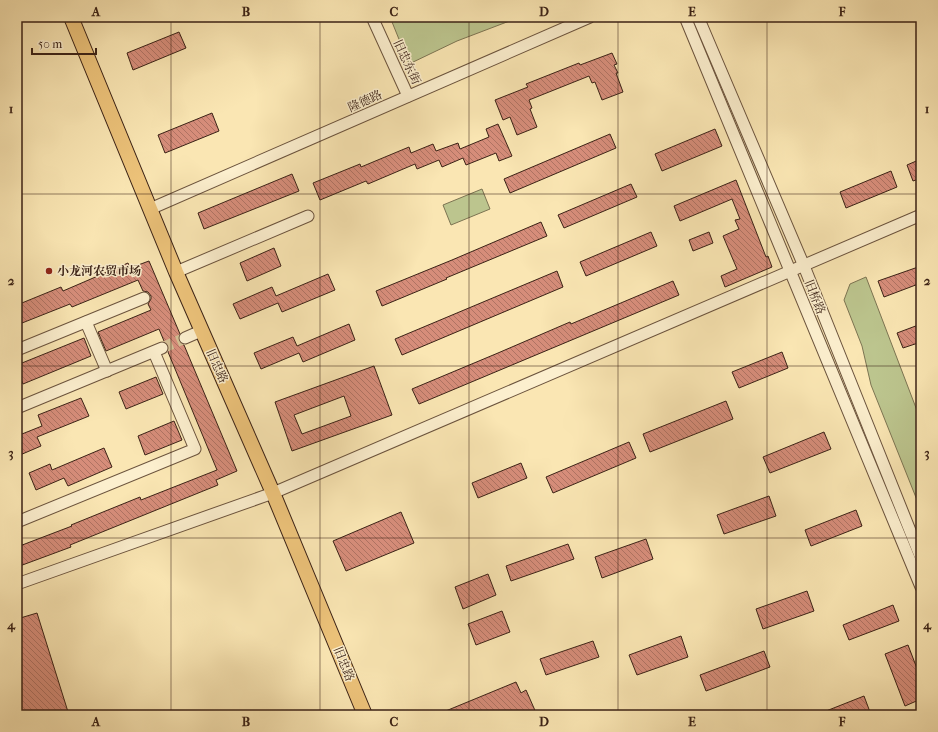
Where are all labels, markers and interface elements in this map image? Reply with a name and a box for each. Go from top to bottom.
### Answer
text: A [91,4,101,19]
text: B [242,4,251,19]
text: C [390,4,399,19]
text: D [539,4,549,19]
text: E [688,4,696,19]
text: F [838,4,846,19]
scale bar [32,30,96,56]
text: 50 m [38,37,62,51]
street label: 旧忠东街 [391,37,424,88]
street label: 隆德路 [346,87,384,115]
text: 1 [9,101,14,116]
text: 1 [925,101,930,116]
place label: 小龙河农贸市场 [57,264,141,278]
marker: 小龙河农贸市场 [44,266,54,276]
text: 2 [8,273,15,288]
text: 2 [924,273,931,288]
street label: 旧桥路 [802,278,828,316]
street label: 旧忠路 [203,347,231,385]
text: 3 [8,445,14,461]
text: 3 [924,445,930,461]
text: 4 [6,617,16,633]
text: 4 [922,617,932,633]
street label: 旧忠路 [331,645,357,683]
text: A [91,714,101,729]
text: B [242,714,251,729]
text: C [390,714,399,729]
text: D [539,714,549,729]
text: E [688,714,696,729]
text: F [838,714,846,729]

